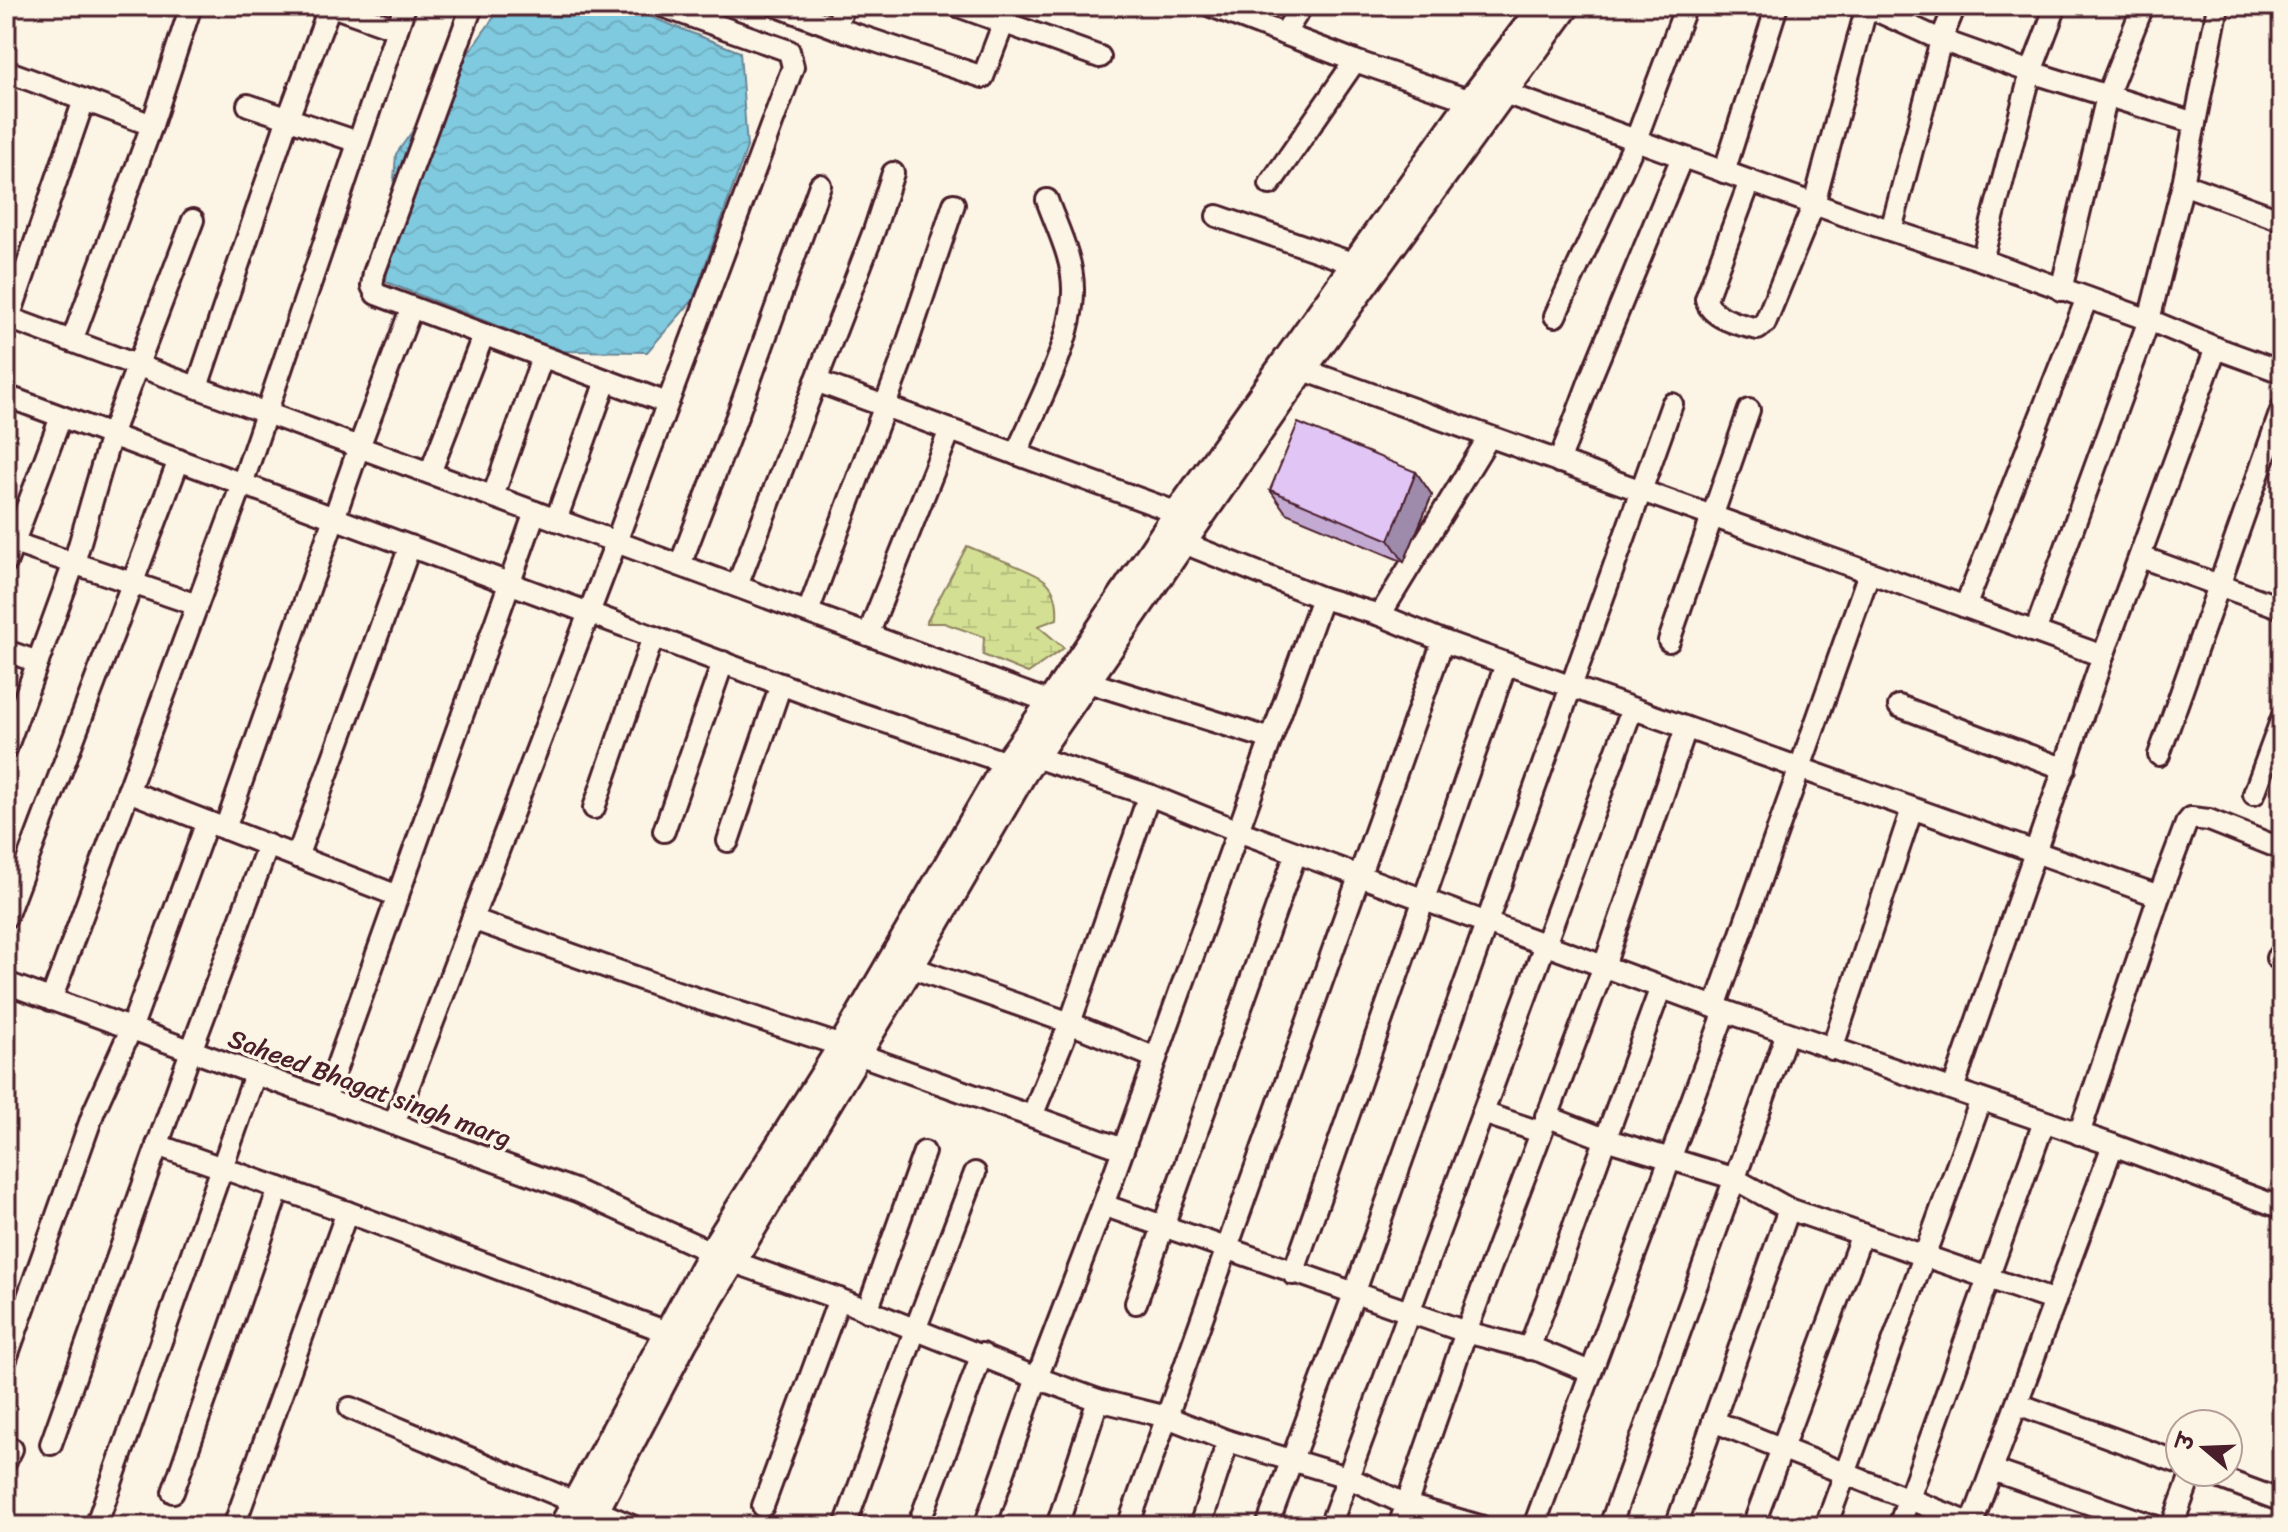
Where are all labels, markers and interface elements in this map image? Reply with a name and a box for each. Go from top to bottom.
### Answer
street label: Saheed Bhagat singh marg [222,1015,518,1161]
north arrow [2164,1408,2244,1488]
text: उ [2164,1426,2207,1457]

